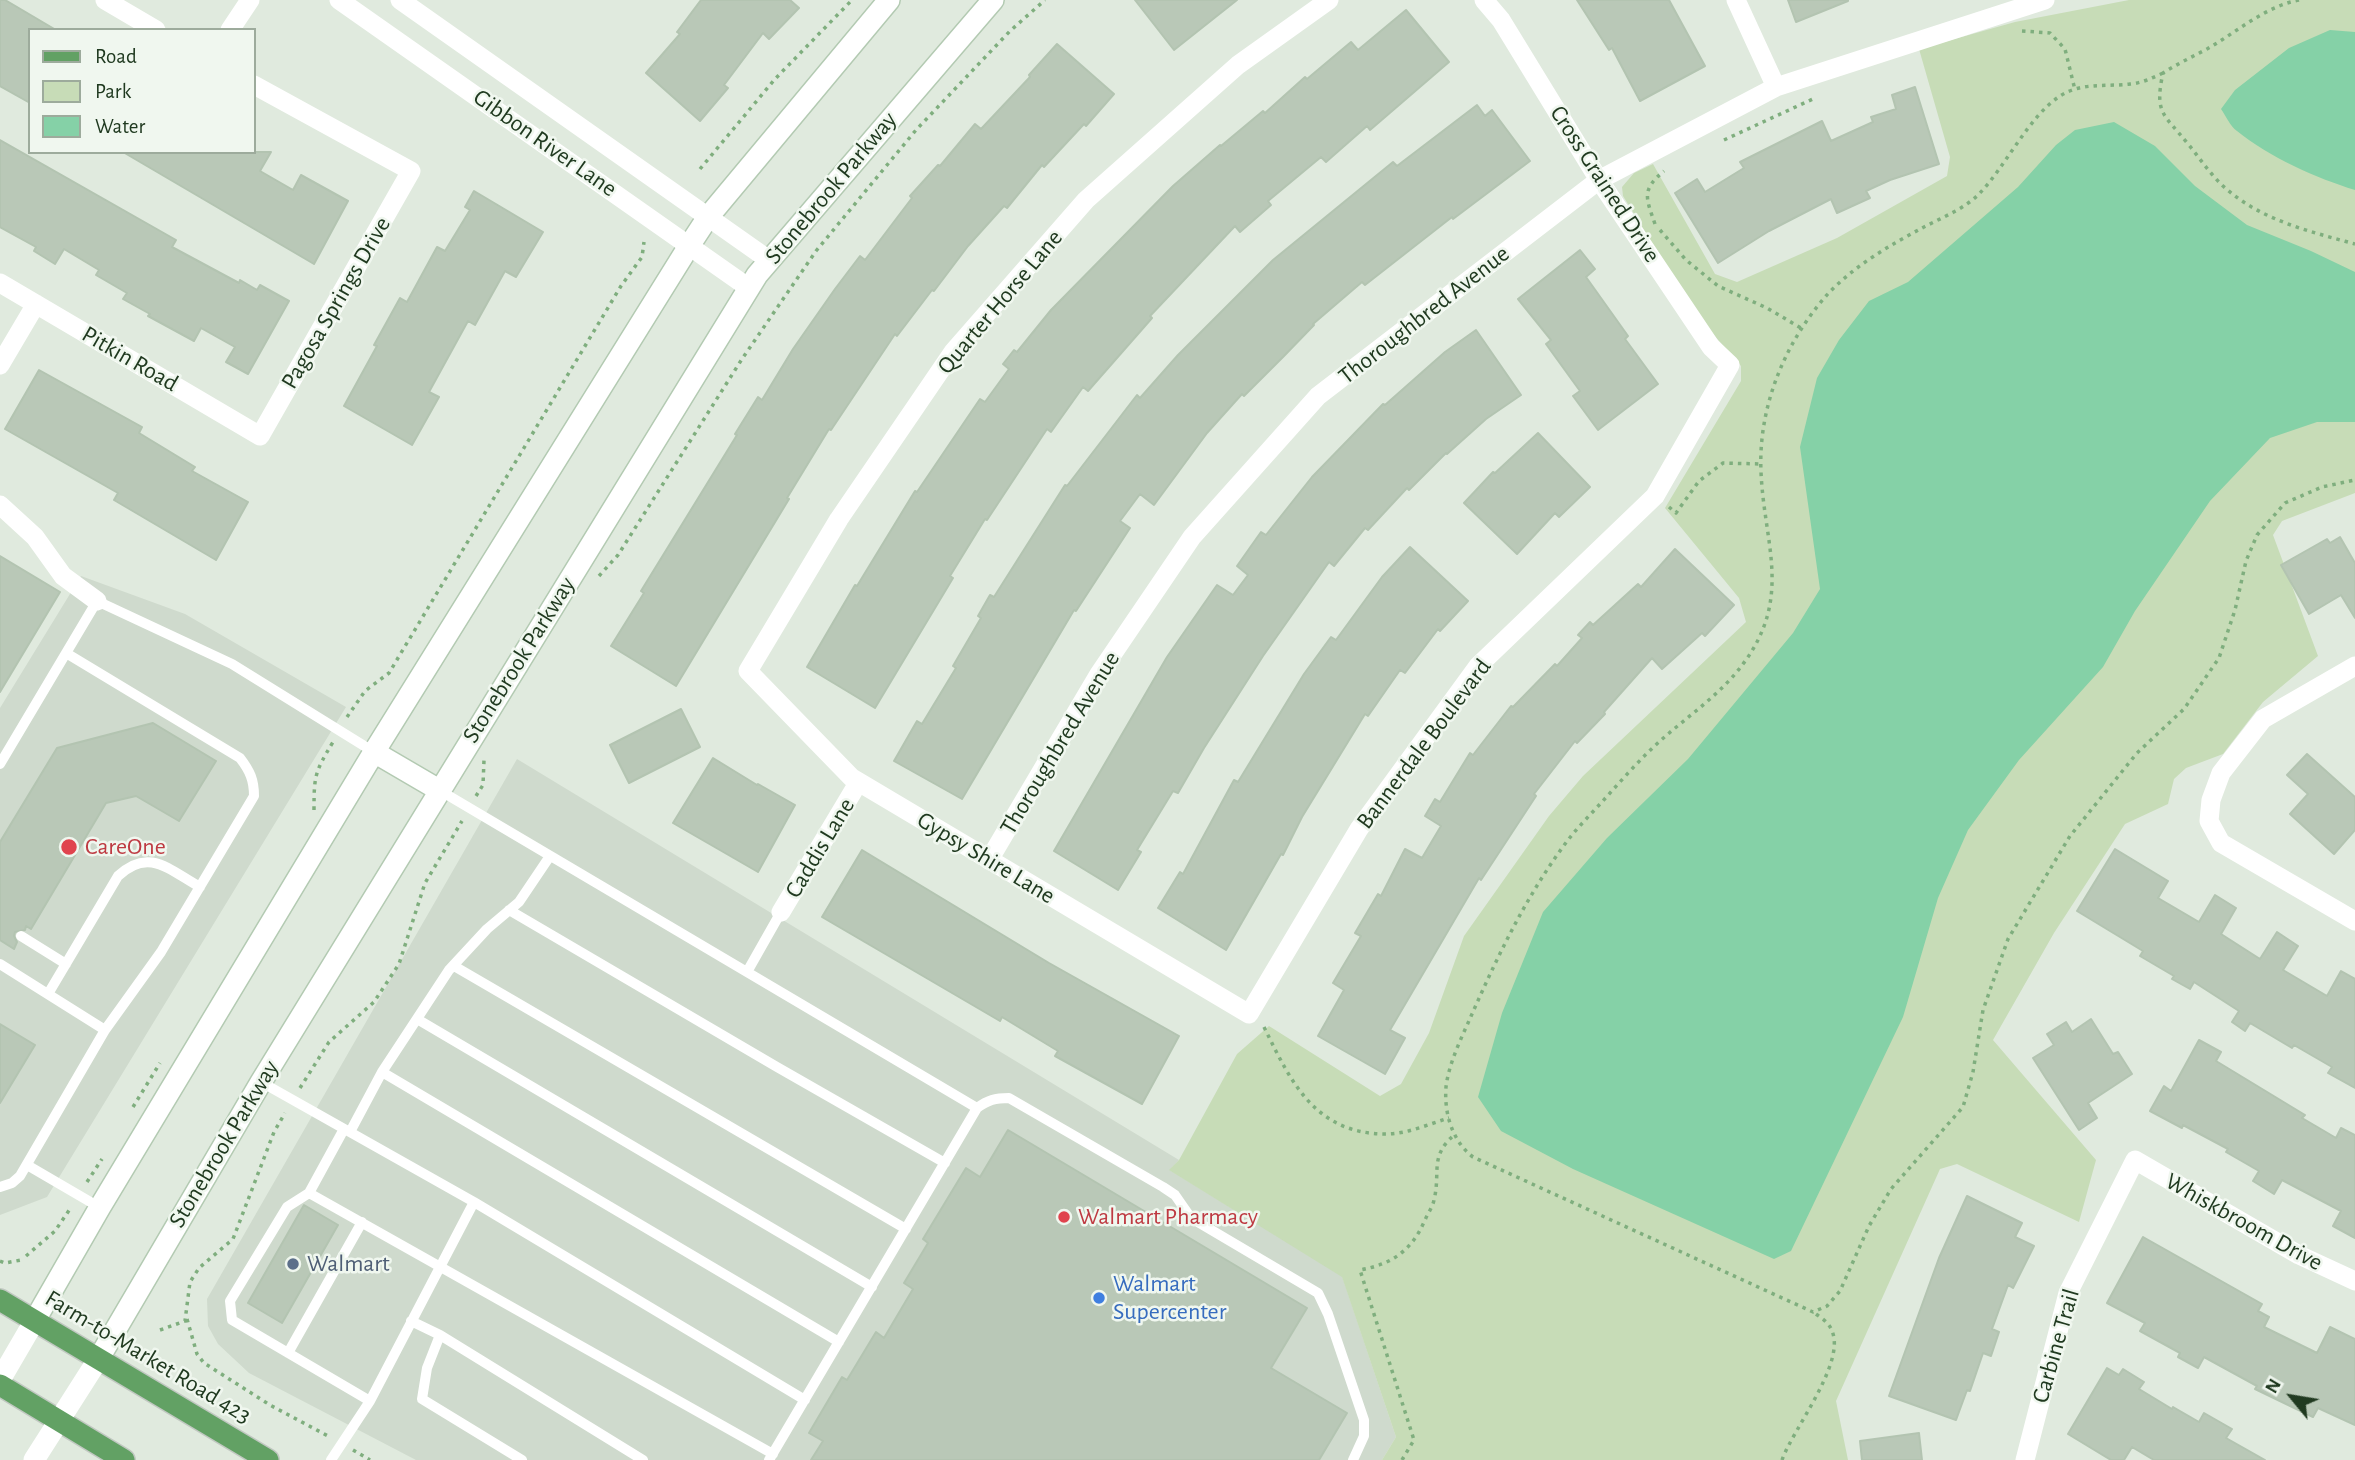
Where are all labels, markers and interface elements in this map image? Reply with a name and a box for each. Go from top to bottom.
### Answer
legend [28,28,256,154]
text: Road [95,46,137,67]
text: Park [95,81,131,102]
street label: Gibbon River Lane [468,83,622,203]
street label: Cross Grained Drive [1544,100,1666,268]
street label: Stonebrook Parkway [759,106,903,270]
text: Water [95,116,145,137]
street label: Pagosa Springs Drive [275,212,397,394]
street label: Quarter Horse Lane [931,224,1069,380]
street label: Thoroughbred Avenue [1333,239,1515,391]
street label: Pitkin Road [77,320,183,398]
street label: Stonebrook Parkway [456,572,582,748]
street label: Thoroughbred Avenue [994,646,1126,840]
street label: Bannerdale Boulevard [1351,653,1497,835]
street label: Caddis Lane [779,793,861,903]
street label: Gypsy Shire Lane [912,806,1060,910]
place label: CareOne [85,833,166,861]
marker: CareOne [59,837,79,857]
street label: Stonebrook Parkway [163,1055,285,1233]
street label: Whiskbroom Drive [2160,1167,2328,1277]
place label: Walmart Pharmacy [1078,1203,1258,1231]
marker: Walmart Pharmacy [1056,1209,1072,1225]
place label: Walmart [307,1250,390,1278]
marker: Walmart [285,1256,301,1272]
place label: Walmart Supercenter [1113,1270,1226,1326]
street label: Farm-to-Market Road 423 [40,1284,256,1430]
street label: Carbine Trail [2026,1286,2086,1406]
marker: Walmart Supercenter [1091,1290,1107,1306]
north arrow [2257,1362,2327,1432]
text: N [2262,1376,2285,1397]

